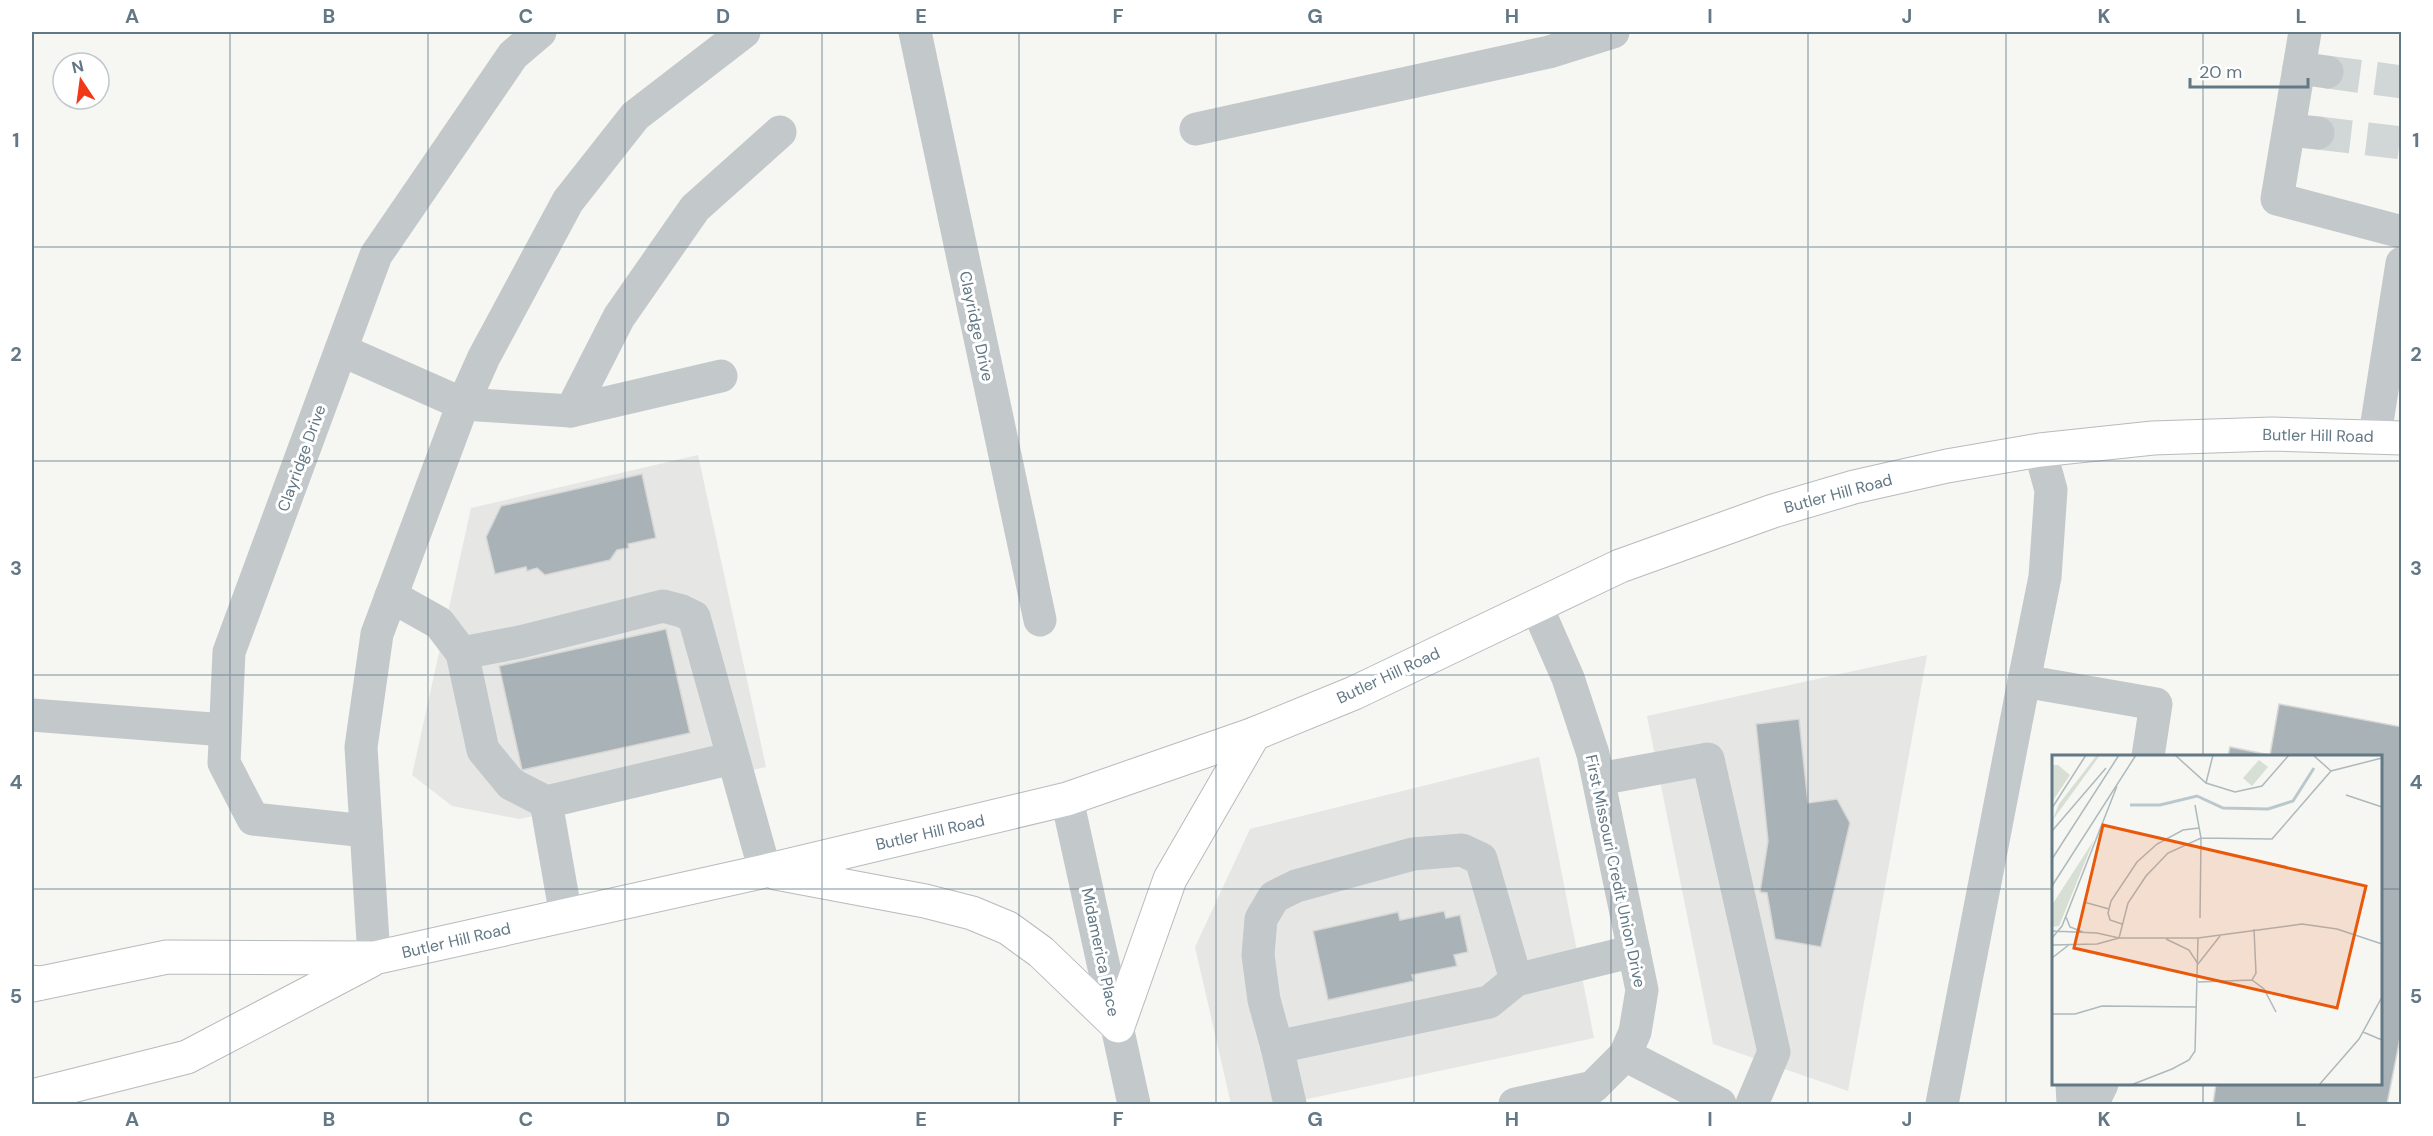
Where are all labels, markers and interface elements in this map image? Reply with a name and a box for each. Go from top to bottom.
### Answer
text: A [125,3,139,29]
text: B [323,3,335,29]
text: C [519,3,533,29]
text: D [716,3,730,29]
text: E [915,3,927,29]
text: F [1112,3,1124,29]
text: G [1307,3,1323,29]
text: H [1505,3,1519,29]
text: I [1707,3,1713,29]
text: J [1902,3,1912,29]
text: K [2097,3,2111,29]
text: L [2295,3,2307,29]
north arrow [51,51,111,111]
scale bar [2190,51,2308,89]
text: N [70,55,86,78]
text: 20 m [2199,60,2242,84]
text: 1 [12,127,20,153]
text: 1 [2412,127,2420,153]
street label: Clayridge Drive [955,269,998,383]
text: 2 [10,341,22,367]
text: 2 [2410,341,2422,367]
street label: Clayridge Drive [272,402,330,514]
street label: Butler Hill Road [2262,424,2374,447]
street label: Butler Hill Road [1782,469,1895,518]
text: 3 [10,555,22,581]
text: 3 [2410,555,2422,581]
street label: Butler Hill Road [1333,642,1443,708]
street label: First Missouri Credit Union Drive [1581,753,1650,989]
inset map [2052,755,2382,1085]
text: 4 [10,769,23,795]
text: 4 [2410,769,2423,795]
street label: Butler Hill Road [874,810,987,855]
street label: Midamerica Place [1077,886,1124,1018]
street label: Butler Hill Road [400,918,513,963]
text: 5 [10,983,22,1009]
text: 5 [2410,983,2422,1009]
text: A [125,1106,139,1132]
text: B [323,1106,335,1132]
text: C [519,1106,533,1132]
text: D [716,1106,730,1132]
text: E [915,1106,927,1132]
text: F [1112,1106,1124,1132]
text: G [1307,1106,1323,1132]
text: H [1505,1106,1519,1132]
text: I [1707,1106,1713,1132]
text: J [1902,1106,1912,1132]
text: K [2097,1106,2111,1132]
text: L [2295,1106,2307,1132]

